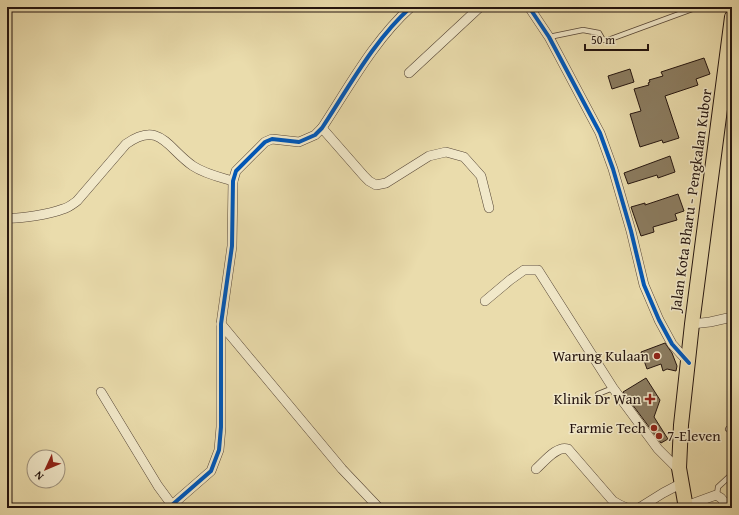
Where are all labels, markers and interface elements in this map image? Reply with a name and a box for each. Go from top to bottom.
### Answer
scale bar [585,26,648,52]
text: 50 m [591,31,615,48]
street label: Jalan Kota Bharu - Pengkalan Kubor [664,87,717,315]
place label: Warung Kulaan [552,345,650,366]
marker: Warung Kulaan [652,351,662,361]
place label: Klinik Dr Wan [554,388,642,409]
marker: Klinik Dr Wan [644,393,656,405]
place label: Farmie Tech [569,417,647,438]
marker: Farmie Tech [649,423,659,433]
place label: 7-Eleven [667,425,721,446]
marker: 7-Eleven [654,431,664,441]
north arrow [26,449,66,489]
text: N [30,467,47,484]

